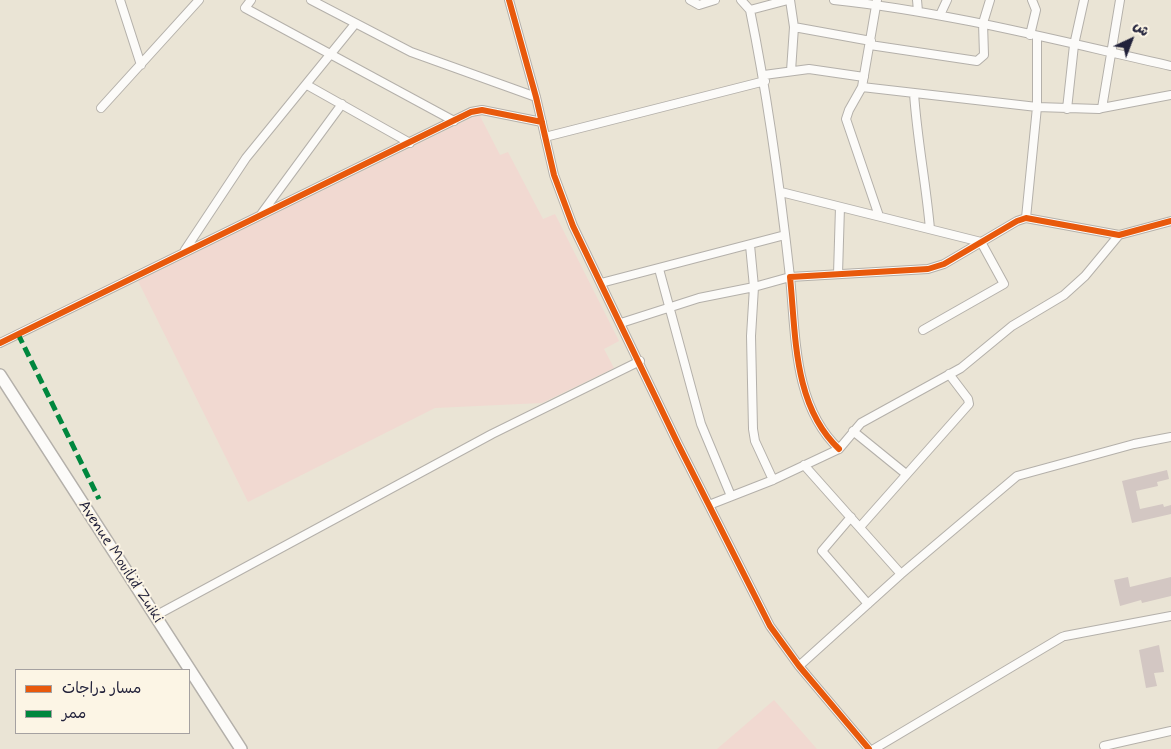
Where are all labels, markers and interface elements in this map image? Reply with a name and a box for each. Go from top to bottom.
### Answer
north arrow [1106,15,1156,65]
text: ش [1129,17,1153,41]
street label: Avenue Mouilid Zuiki [73,497,167,627]
legend [15,669,190,734]
text: مسار دراجات [62,679,141,699]
text: ممر [62,704,86,724]

